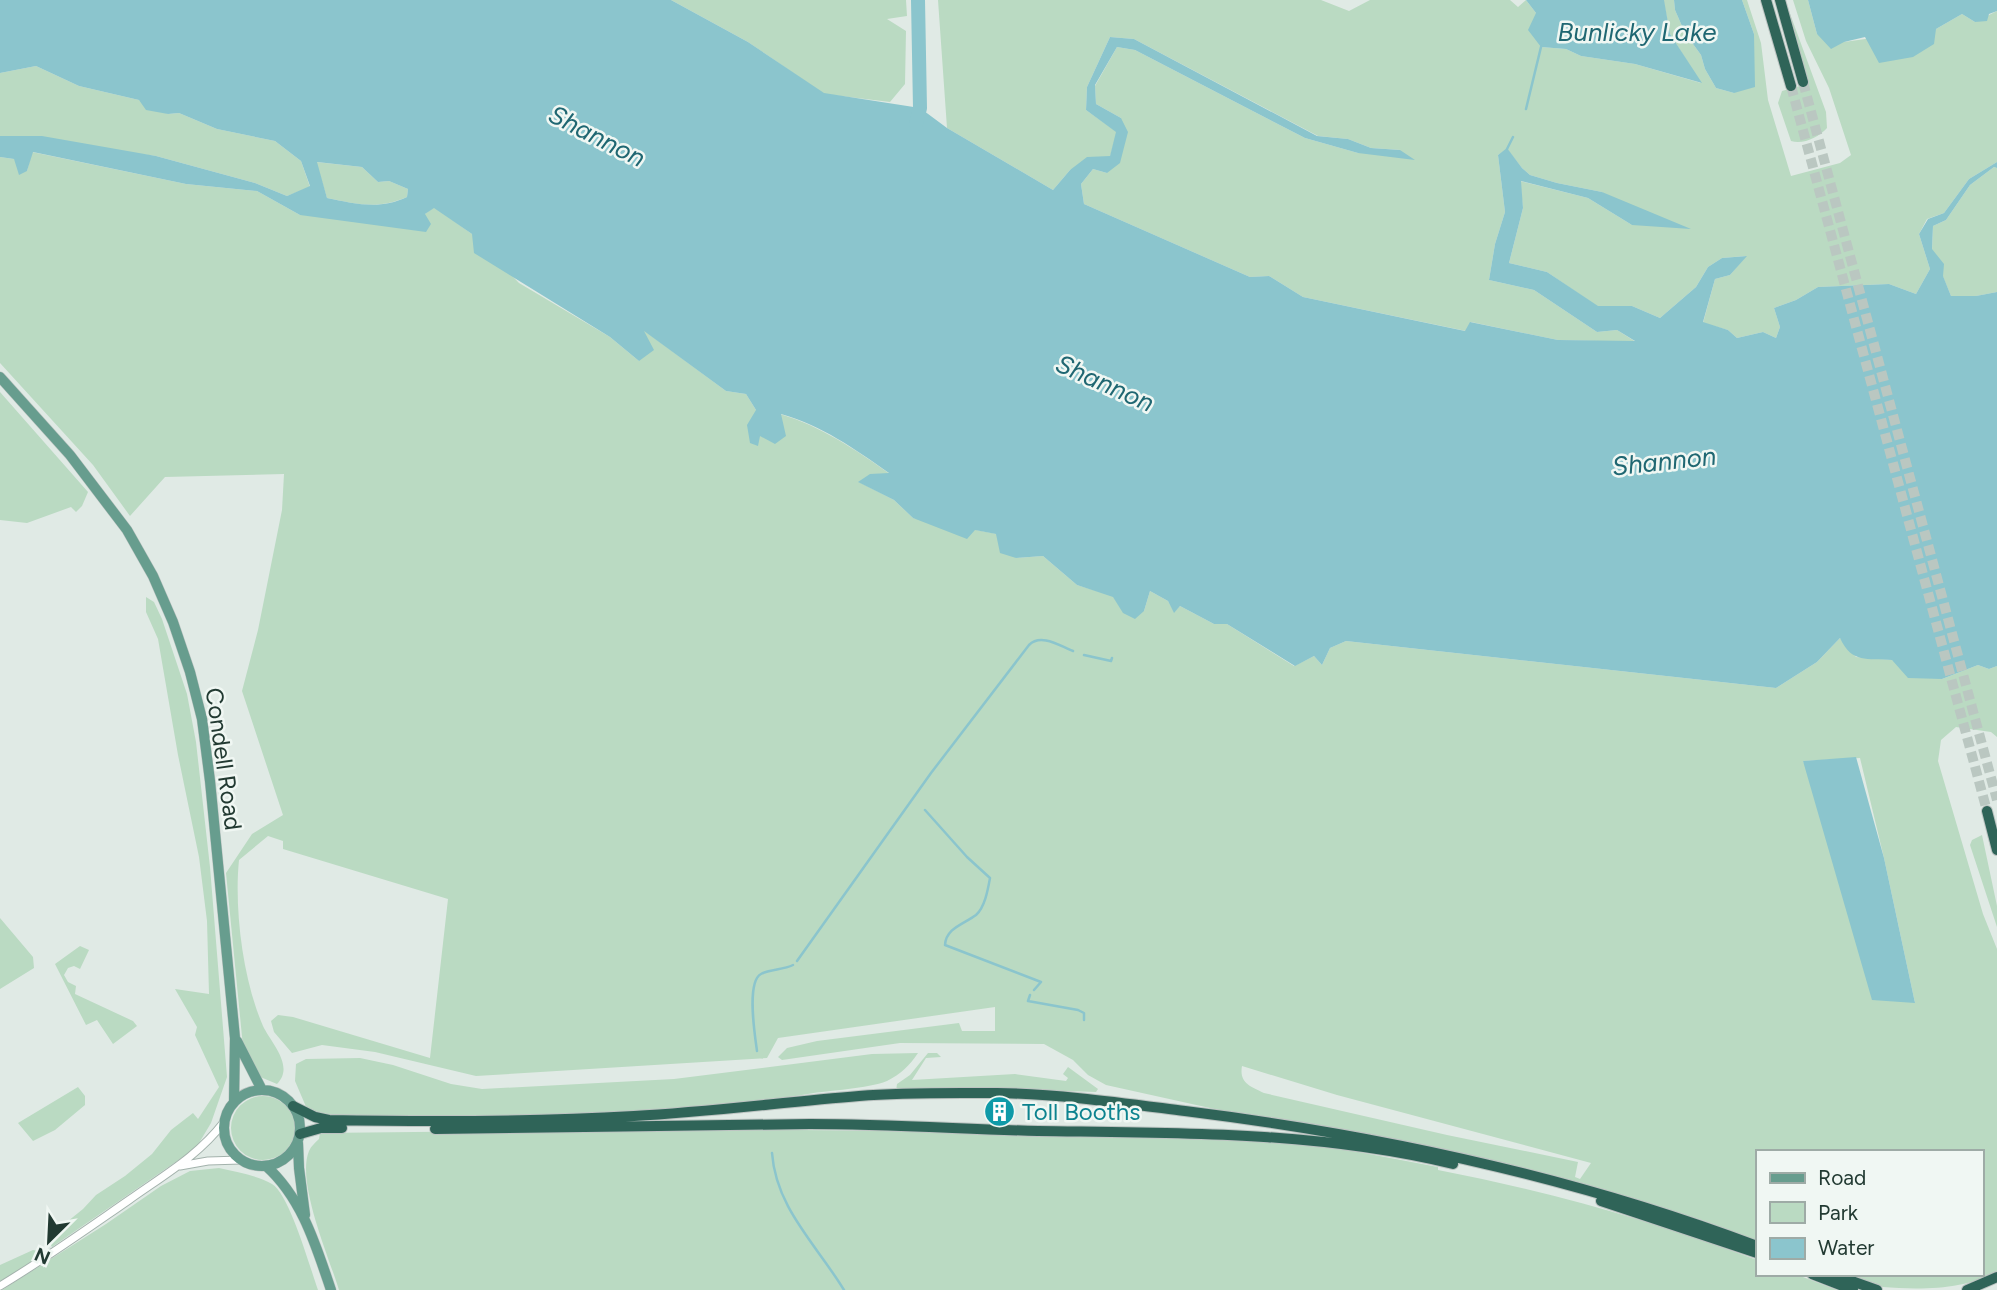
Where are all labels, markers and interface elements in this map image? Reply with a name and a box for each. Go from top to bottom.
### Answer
water label: Bunlicky Lake [1558,16,1716,48]
water label: Shannon [543,98,651,174]
water label: Shannon [1051,347,1159,419]
water label: Shannon [1610,440,1718,482]
street label: Condell Road [200,686,248,832]
building icon: Toll Booths [982,1094,1016,1128]
place label: Toll Booths [1022,1097,1140,1126]
legend [1756,1150,1983,1276]
text: Road [1818,1165,1866,1190]
text: Park [1818,1200,1859,1225]
north arrow [14,1206,84,1276]
text: Water [1818,1235,1874,1260]
text: N [31,1243,54,1270]

